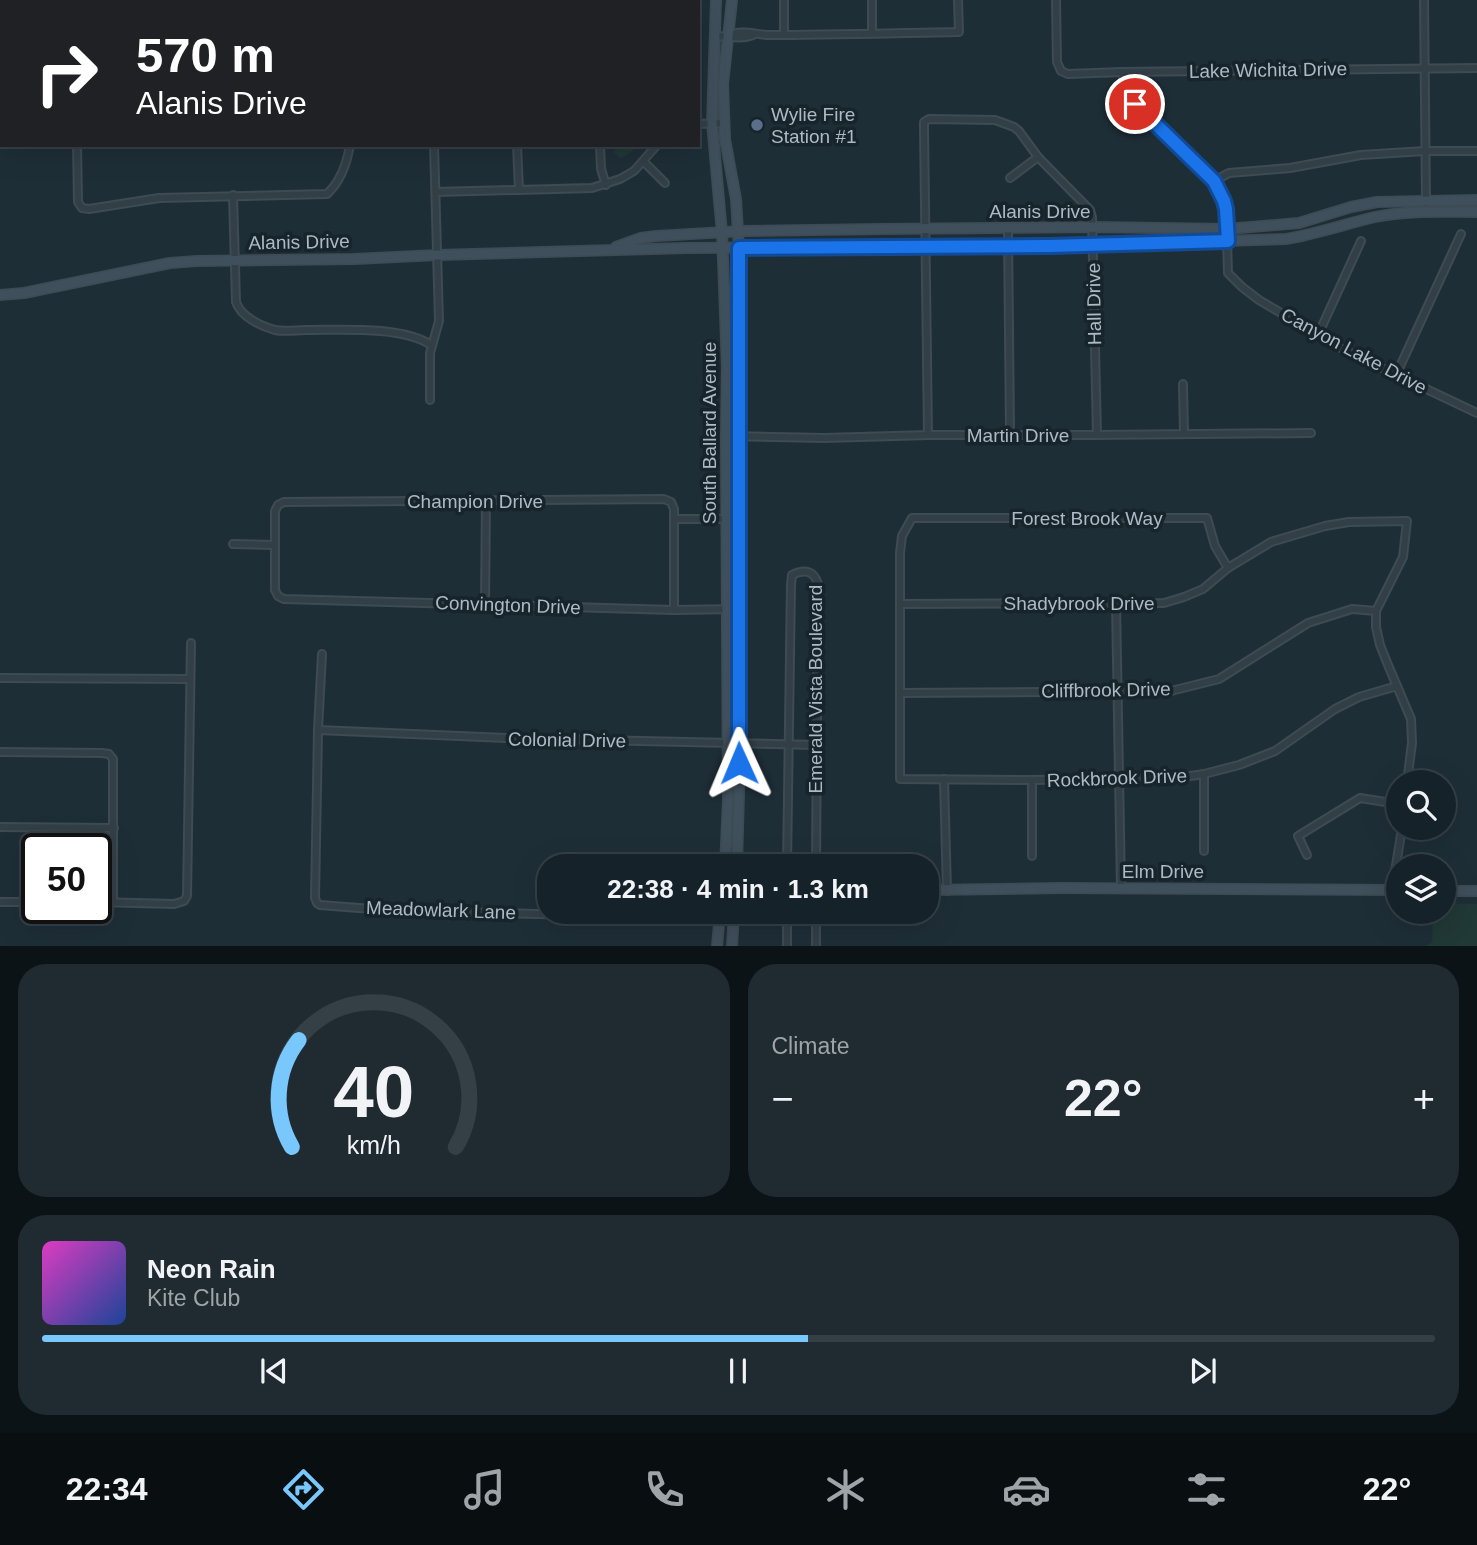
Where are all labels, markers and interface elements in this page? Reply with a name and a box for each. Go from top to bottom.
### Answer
icon: right [21,28,112,119]
text: 570 m [136,28,275,82]
street label: Lake Wichita Drive [1189,58,1347,82]
pin [1105,74,1165,134]
text: Alanis Drive [136,85,307,121]
icon: arrive [1116,85,1154,123]
place label: Wylie Fire Station #1 [771,104,857,147]
marker: Wylie Fire Station #1 [749,117,765,133]
street label: Alanis Drive [989,201,1091,222]
street label: Alanis Drive [248,231,350,253]
street label: Hall Drive [1083,263,1105,345]
street label: Canyon Lake Drive [1278,304,1430,398]
street label: South Ballard Avenue [699,342,720,524]
street label: Martin Drive [967,425,1069,446]
street label: Champion Drive [407,491,543,512]
street label: Forest Brook Way [1011,508,1163,529]
street label: Emerald Vista Boulevard [805,585,826,793]
street label: Convington Drive [435,592,581,618]
street label: Shadybrook Drive [1003,593,1155,614]
street label: Cliffbrook Drive [1041,678,1171,702]
position arrow [702,726,776,800]
street label: Colonial Drive [508,728,626,752]
street label: Rockbrook Drive [1046,765,1188,791]
map controls [1386,770,1456,924]
button: search [1386,770,1456,840]
speed limit sign: 50 [21,833,112,924]
button: layers [1386,854,1456,924]
street label: Elm Drive [1122,861,1204,882]
text: 22:38 · 4 min · 1.3 km [607,874,869,904]
street label: Meadowlark Lane [366,897,516,923]
text: Climate [772,1033,849,1059]
text: 40 [333,1051,414,1132]
text: 22° [1064,1069,1143,1127]
text: − [772,1078,794,1120]
text: + [1413,1078,1435,1120]
text: km/h [347,1130,401,1158]
text: Neon Rain [147,1254,276,1284]
text: Kite Club [147,1285,240,1311]
icon: previous [255,1352,293,1390]
icon: pause [719,1352,757,1390]
icon: next [1184,1352,1222,1390]
icon: directions [279,1465,328,1514]
icon: music [460,1465,509,1514]
icon: phone [640,1465,689,1514]
icon: climate [821,1465,870,1514]
icon: car [1002,1465,1051,1514]
icon: filters [1182,1465,1231,1514]
text: 22:34 [66,1471,148,1507]
text: 22° [1363,1471,1411,1507]

